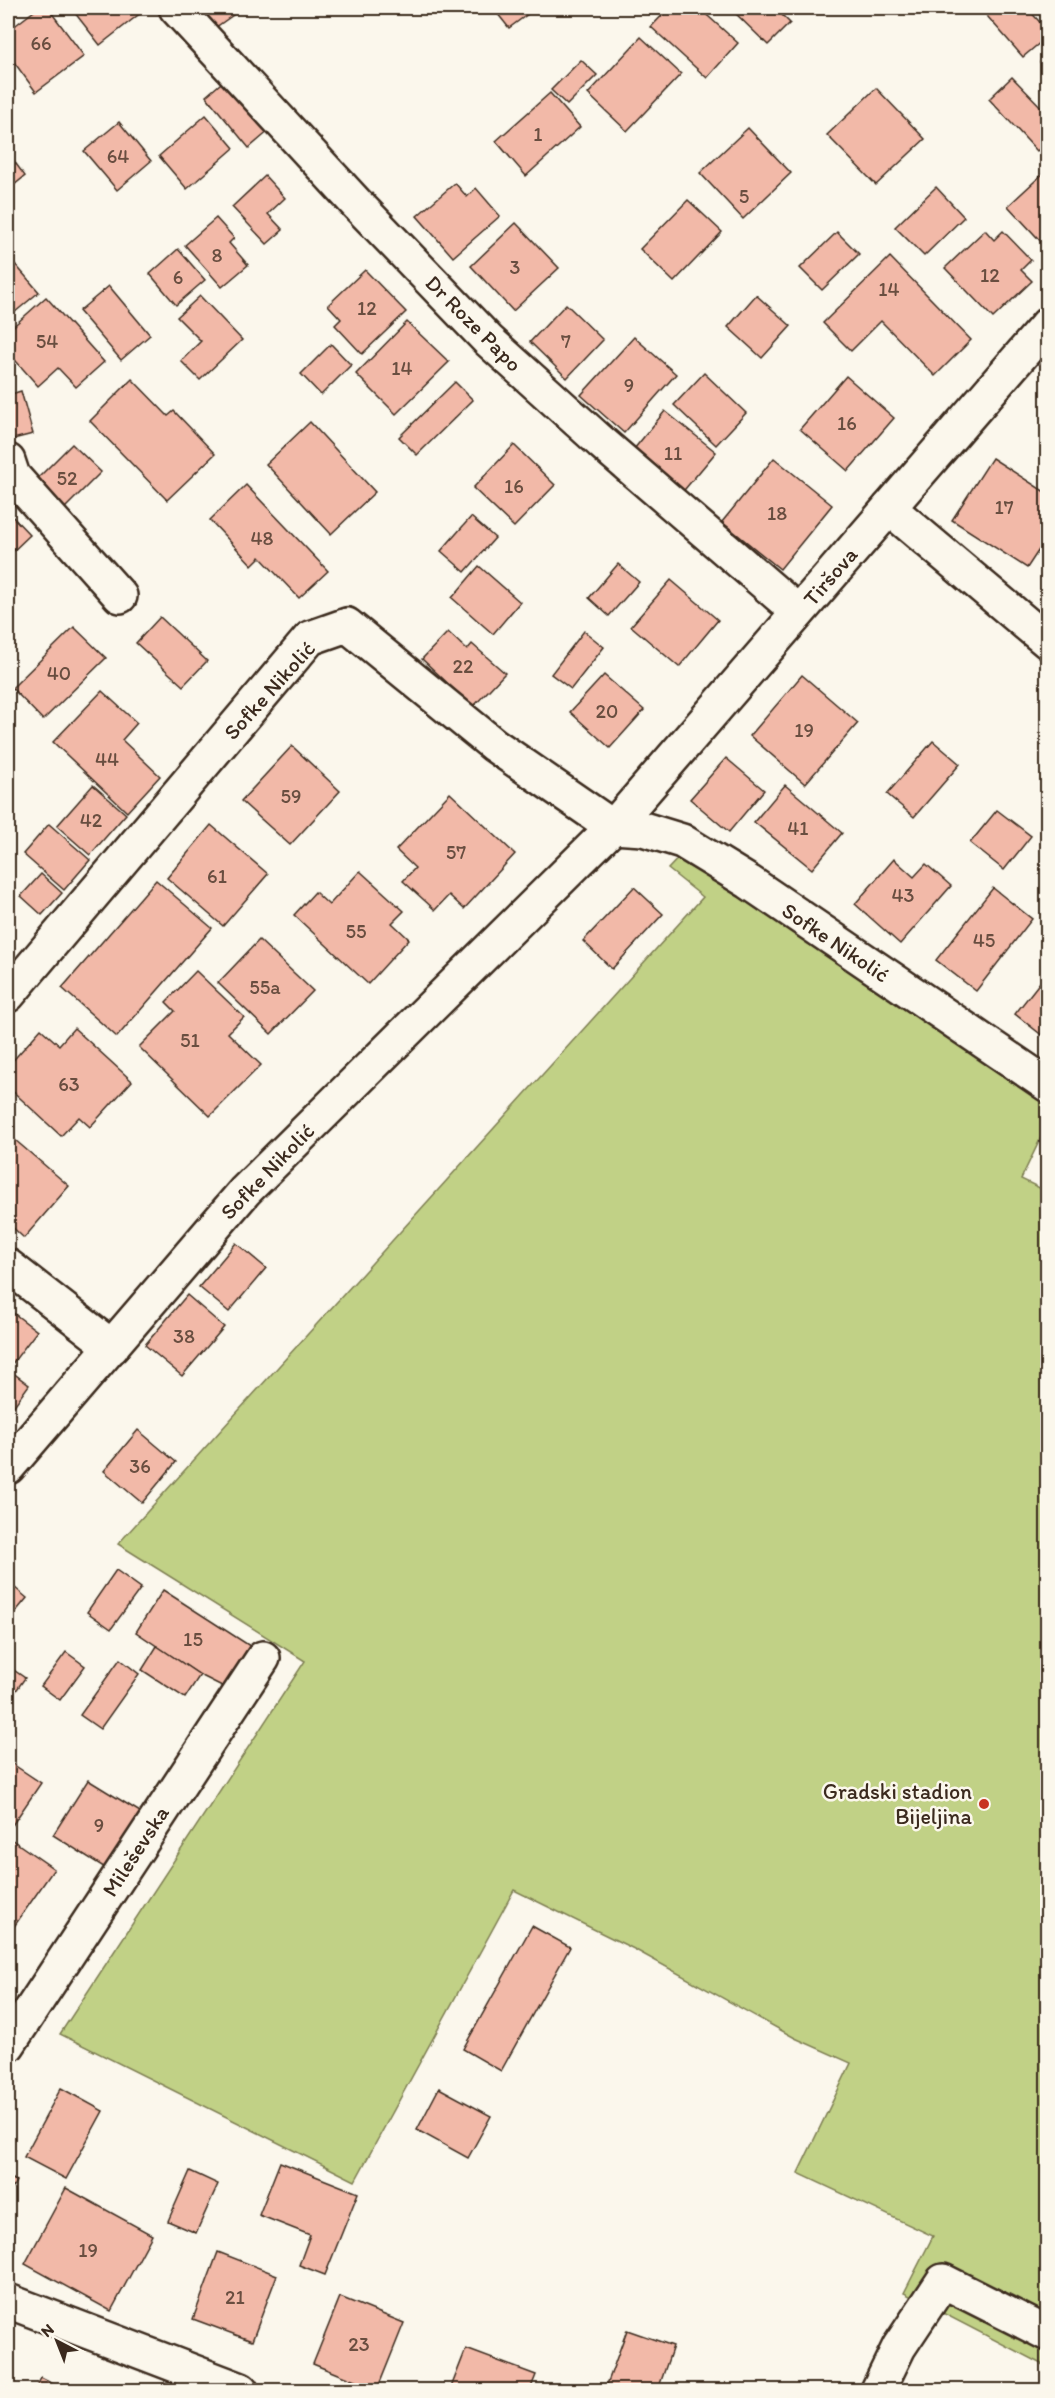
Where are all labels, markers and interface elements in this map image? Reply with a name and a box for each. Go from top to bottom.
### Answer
house number: 66 [30,31,52,55]
house number: 1 [533,122,543,146]
house number: 64 [107,144,129,168]
house number: 5 [739,184,749,208]
house number: 8 [212,243,223,267]
house number: 3 [510,255,521,279]
house number: 12 [980,263,1000,287]
house number: 6 [173,265,183,289]
street label: Dr Roze Papo [420,269,528,377]
house number: 14 [878,277,900,301]
house number: 12 [357,296,377,320]
house number: 54 [36,329,58,353]
house number: 7 [561,329,571,353]
house number: 14 [391,356,413,380]
house number: 9 [624,373,634,397]
house number: 16 [837,411,857,435]
house number: 11 [664,441,682,465]
house number: 52 [56,466,78,490]
house number: 16 [504,474,524,498]
house number: 17 [994,495,1014,519]
house number: 18 [767,501,787,525]
house number: 48 [251,526,274,550]
street label: Tiršova [797,541,864,611]
street label: Sofke Nikolić [218,635,321,745]
house number: 22 [452,654,474,678]
house number: 40 [47,661,71,685]
house number: 20 [596,699,618,723]
house number: 19 [794,718,814,742]
house number: 44 [95,747,119,771]
house number: 59 [281,784,301,808]
house number: 42 [80,808,103,832]
house number: 41 [787,816,809,840]
house number: 57 [446,840,466,864]
house number: 61 [207,864,227,888]
house number: 43 [892,883,915,907]
street label: Sofke Nikolić [777,897,895,988]
house number: 55 [346,919,367,943]
house number: 45 [973,928,995,952]
house number: 55a [249,975,281,999]
house number: 51 [180,1028,200,1052]
house number: 63 [58,1072,80,1096]
street label: Sofke Nikolić [215,1117,320,1225]
house number: 38 [173,1324,195,1348]
house number: 36 [129,1454,151,1478]
house number: 15 [183,1627,203,1651]
place label: Gradski stadion Bijeljina [823,1778,973,1830]
marker: Gradski stadion Bijeljina [977,1797,991,1811]
street label: Mileševska [96,1800,175,1902]
house number: 9 [94,1813,104,1837]
house number: 19 [78,2238,98,2262]
house number: 21 [225,2285,245,2309]
north arrow [27,2311,87,2371]
text: N [37,2320,58,2341]
house number: 23 [348,2332,370,2356]

